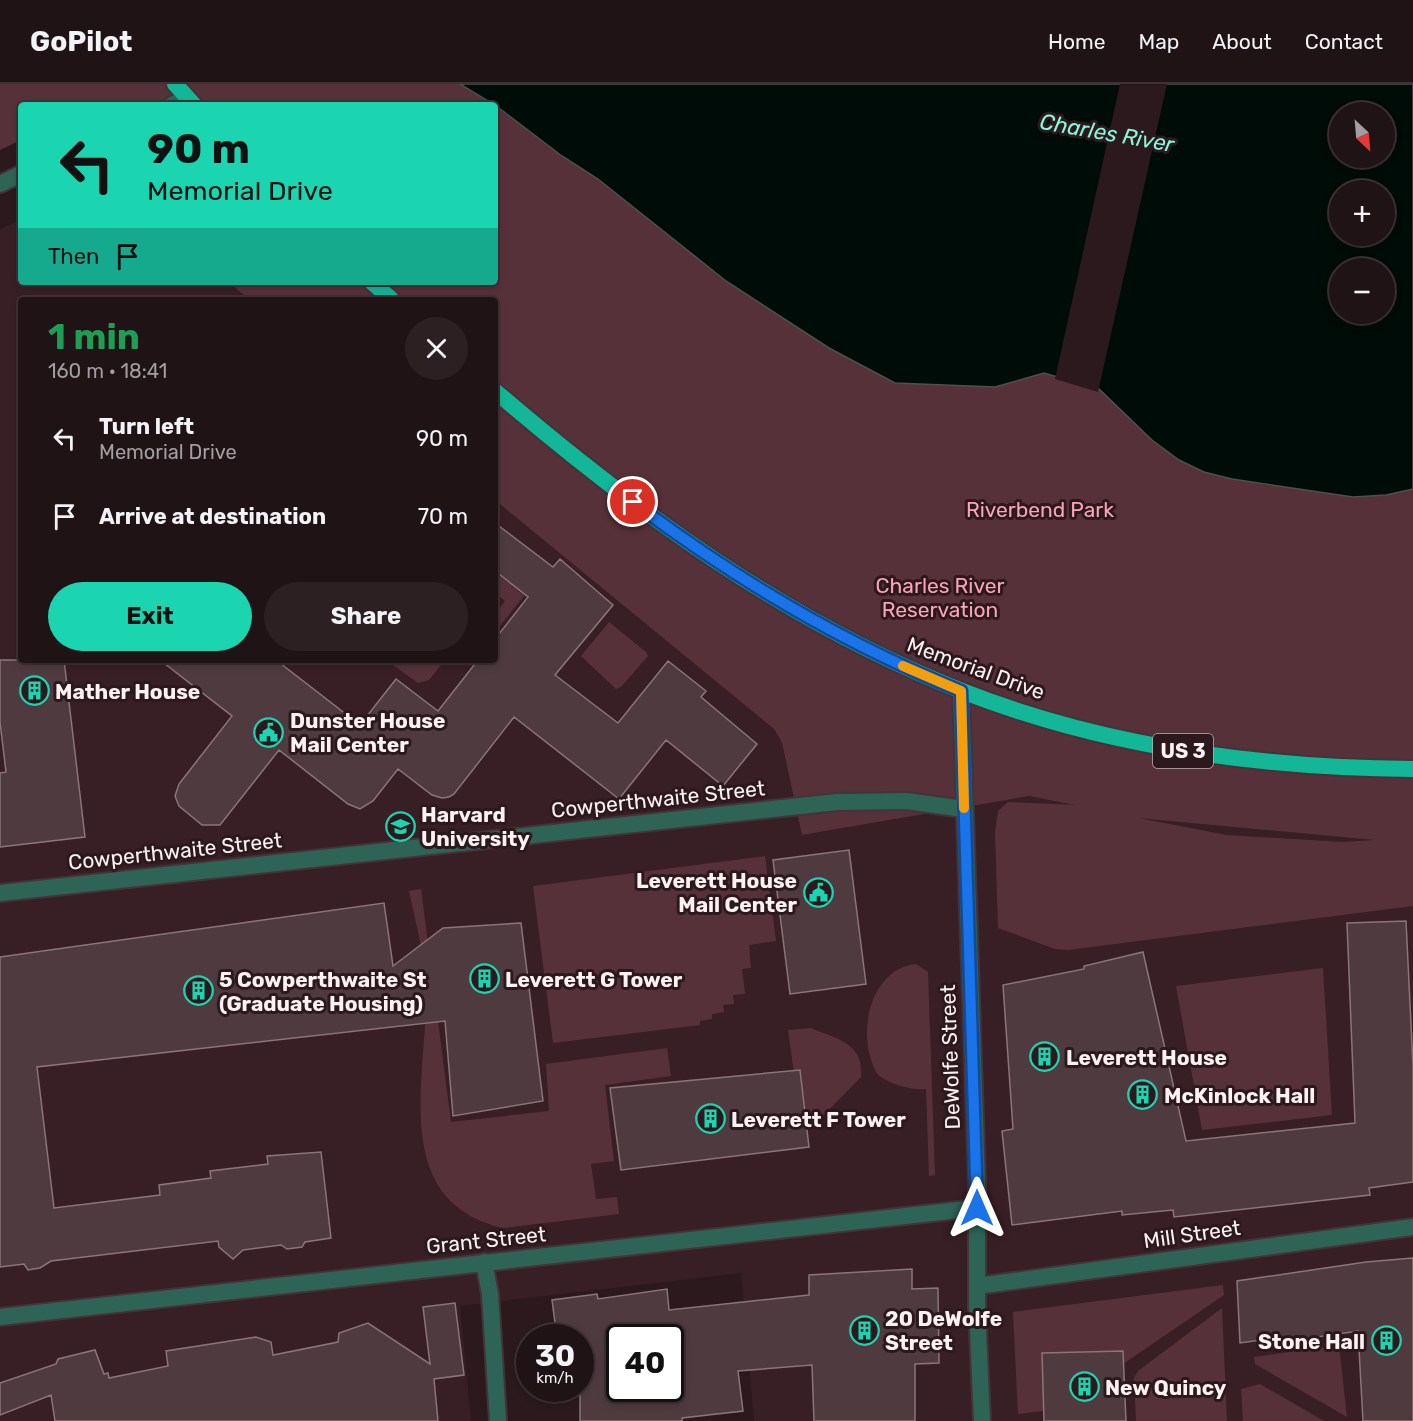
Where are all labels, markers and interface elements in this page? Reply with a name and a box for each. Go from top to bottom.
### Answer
text: GoPilot [30,25,132,58]
text: Home [1048,29,1105,54]
text: Map [1138,29,1179,54]
text: About [1212,29,1272,54]
text: Contact [1305,29,1383,54]
north arrow [1329,102,1395,168]
map controls [1329,102,1395,324]
water label: Charles River [1038,108,1178,158]
text: 90 m [147,124,250,174]
icon: left [48,126,126,204]
text: Memorial Drive [147,175,333,207]
button: + [1329,180,1395,246]
icon: arrive [111,240,144,273]
text: Then [48,243,99,270]
button: − [1329,258,1395,324]
text: 1 min [48,315,140,358]
button: close [405,317,468,380]
text: 160 m · 18:41 [48,359,167,383]
text: Turn left [99,413,194,440]
icon: left [48,422,81,455]
text: 90 m [416,425,468,452]
text: Memorial Drive [99,440,237,464]
pin [607,476,658,527]
icon: arrive [616,485,649,518]
park label: Riverbend Park [966,497,1114,522]
icon: arrive [48,500,81,533]
text: Arrive at destination [99,503,326,530]
text: 70 m [418,503,468,530]
park label: Charles River Reservation [876,573,1004,622]
button: Exit [48,582,252,651]
button: Share [264,582,468,651]
street label: Memorial Drive [904,632,1048,704]
building icon: Mather House [18,675,50,707]
place label: Mather House [55,679,200,704]
place label: Dunster House Mail Center [290,708,445,757]
public building icon: Dunster House Mail Center [253,716,285,748]
road number: US 3 [1153,734,1213,768]
street label: Cowperthwaite Street [550,775,766,823]
place label: Harvard University [421,802,530,851]
school or university icon: Harvard University [384,810,416,842]
street label: Cowperthwaite Street [67,827,283,875]
place label: Leverett House Mail Center [636,868,797,917]
public building icon: Leverett House Mail Center [802,876,834,908]
building icon: Leverett G Tower [468,963,500,995]
place label: 5 Cowperthwaite St (Graduate Housing) [219,967,427,1016]
place label: Leverett G Tower [505,967,683,992]
building icon: 5 Cowperthwaite St (Graduate Housing) [182,975,214,1007]
street label: DeWolfe Street [935,984,965,1130]
building icon: Leverett House [1029,1041,1061,1073]
place label: Leverett House [1066,1045,1227,1070]
building icon: McKinlock Hall [1127,1079,1159,1111]
place label: McKinlock Hall [1164,1083,1315,1108]
building icon: Leverett F Tower [694,1103,726,1135]
place label: Leverett F Tower [731,1107,906,1132]
position arrow [945,1176,1009,1240]
street label: Mill Street [1142,1215,1242,1253]
street label: Grant Street [425,1221,547,1259]
place label: 20 DeWolfe Street [885,1306,1002,1355]
building icon: 20 DeWolfe Street [848,1314,880,1346]
speed limit sign: 40 [606,1324,684,1402]
building icon: Stone Hall [1370,1325,1402,1357]
place label: Stone Hall [1258,1329,1365,1354]
text: 30 [535,1338,575,1374]
text: km/h [536,1369,574,1387]
building icon: New Quincy [1068,1371,1100,1403]
place label: New Quincy [1105,1375,1227,1400]

